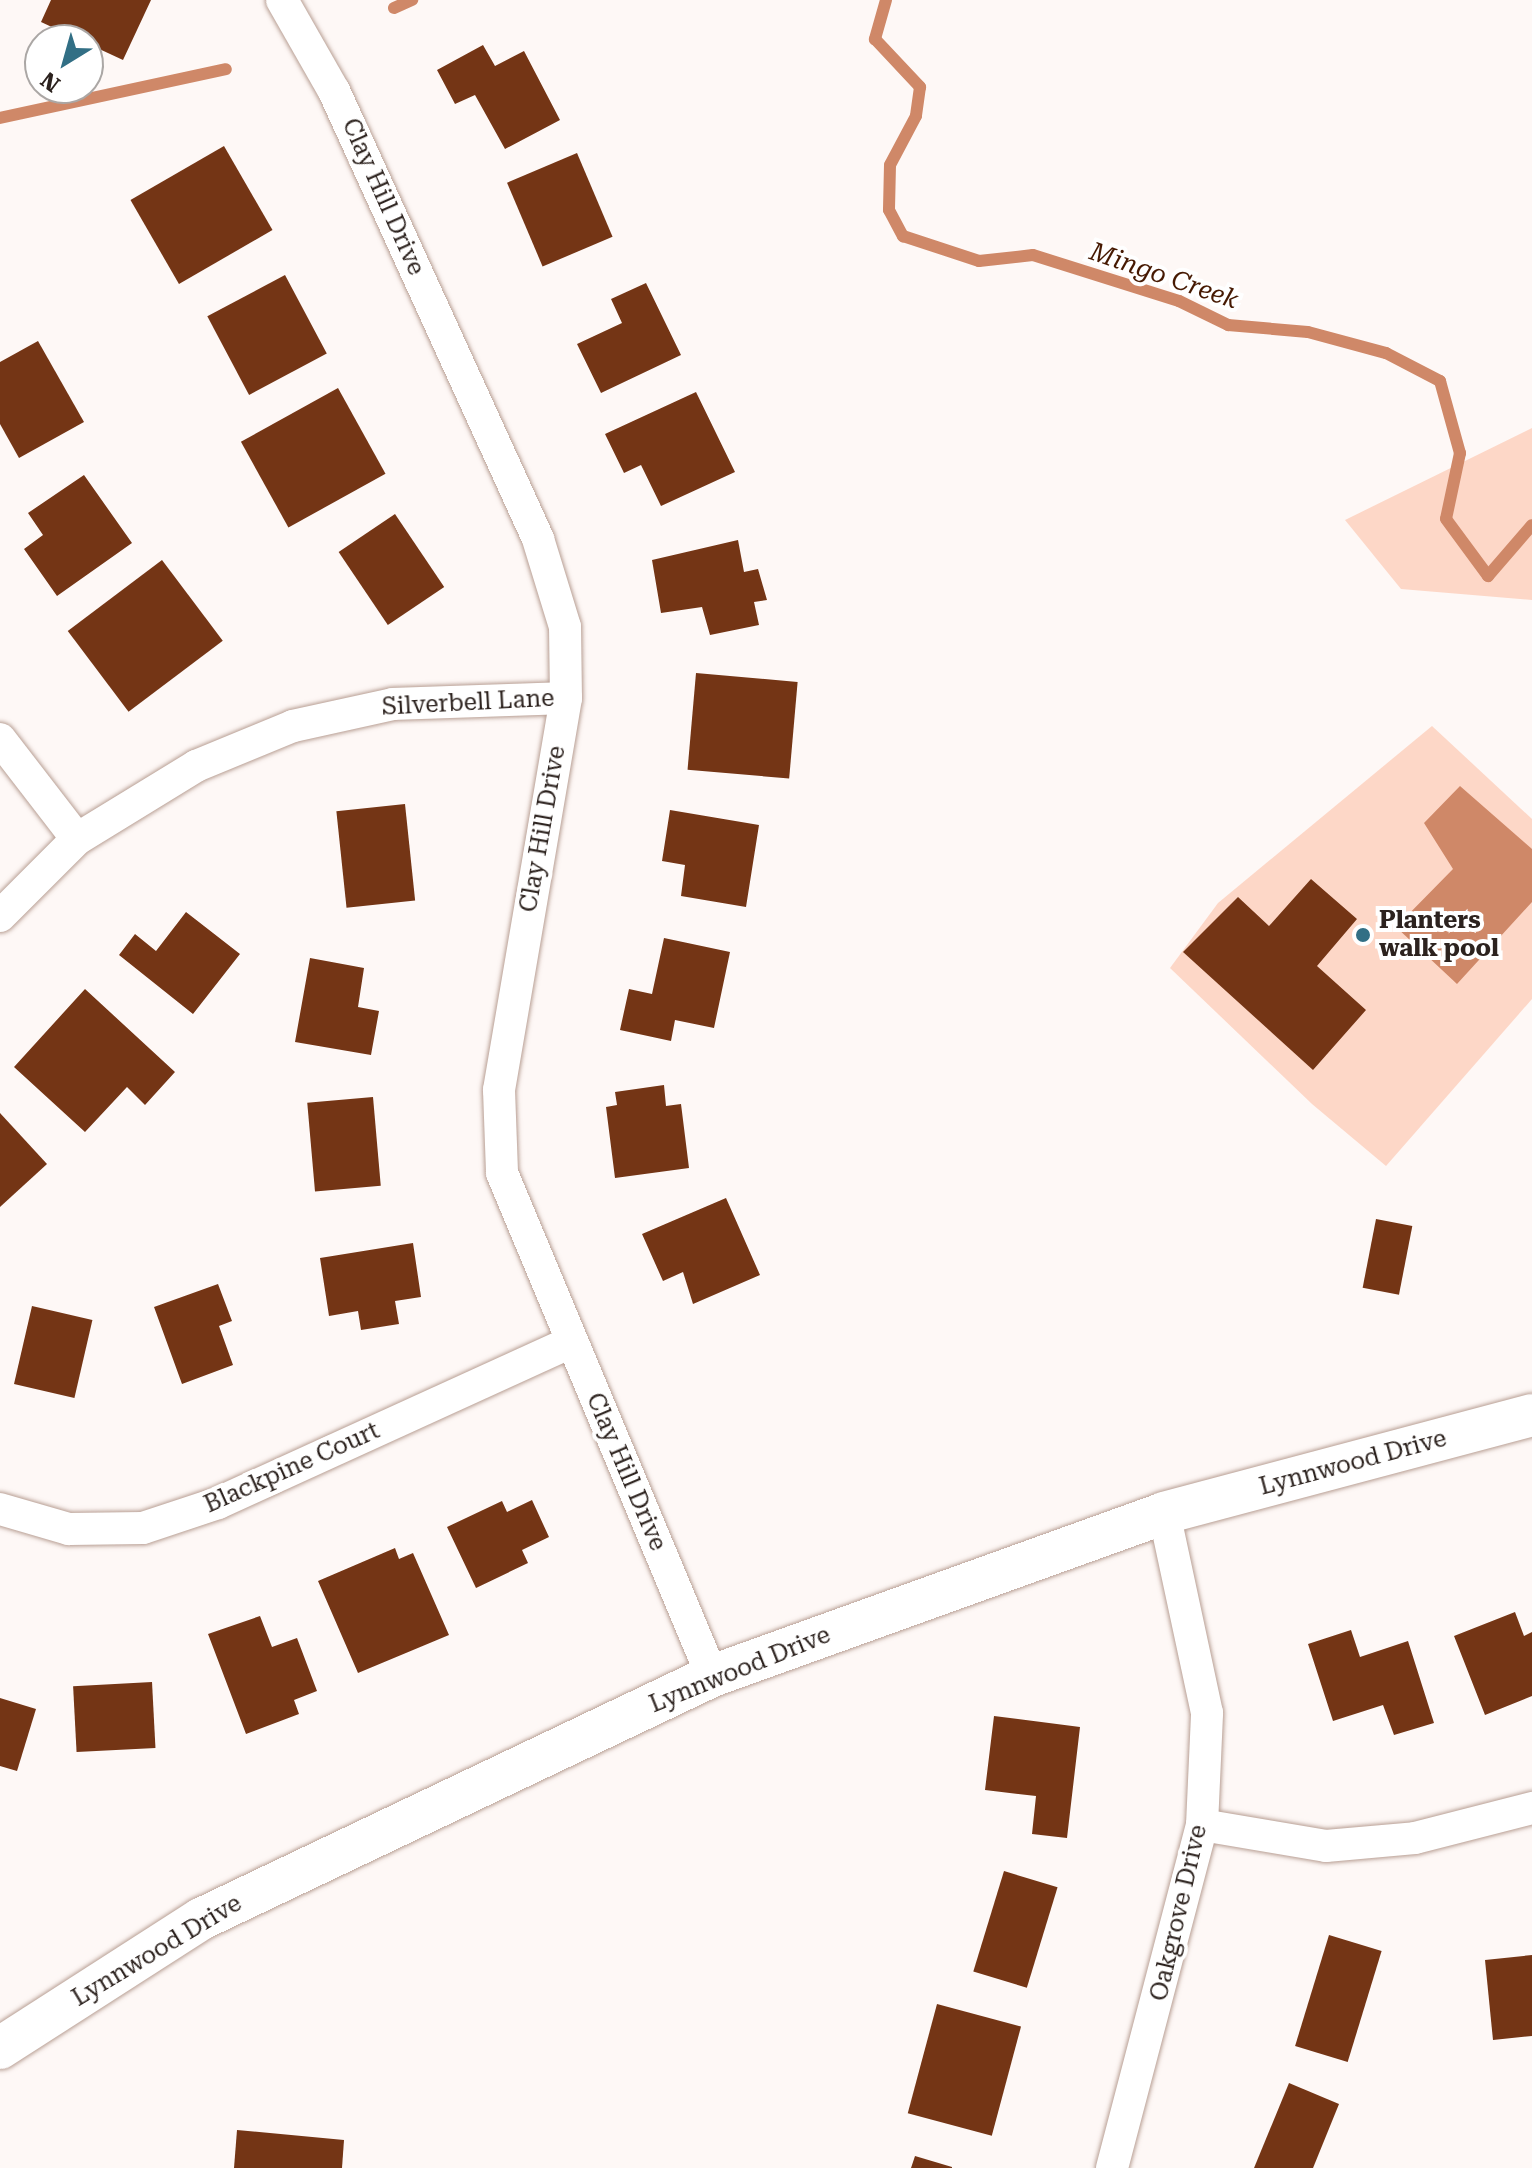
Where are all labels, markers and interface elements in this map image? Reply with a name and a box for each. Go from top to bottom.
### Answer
north arrow [24,24,104,104]
text: N [36,67,65,97]
street label: Clay Hill Drive [336,114,430,280]
water label: Mingo Creek [1086,236,1242,316]
street label: Silverbell Lane [381,684,555,722]
street label: Clay Hill Drive [514,744,572,914]
place label: Planters walk pool [1379,907,1499,963]
marker: Planters walk pool [1354,926,1372,944]
street label: Clay Hill Drive [580,1389,672,1555]
street label: Blackpine Court [200,1416,384,1520]
street label: Lynnwood Drive [1256,1424,1450,1502]
street label: Lynnwood Drive [645,1621,835,1719]
street label: Oakgrove Drive [1145,1822,1213,2004]
street label: Lynnwood Drive [67,1889,247,2013]

